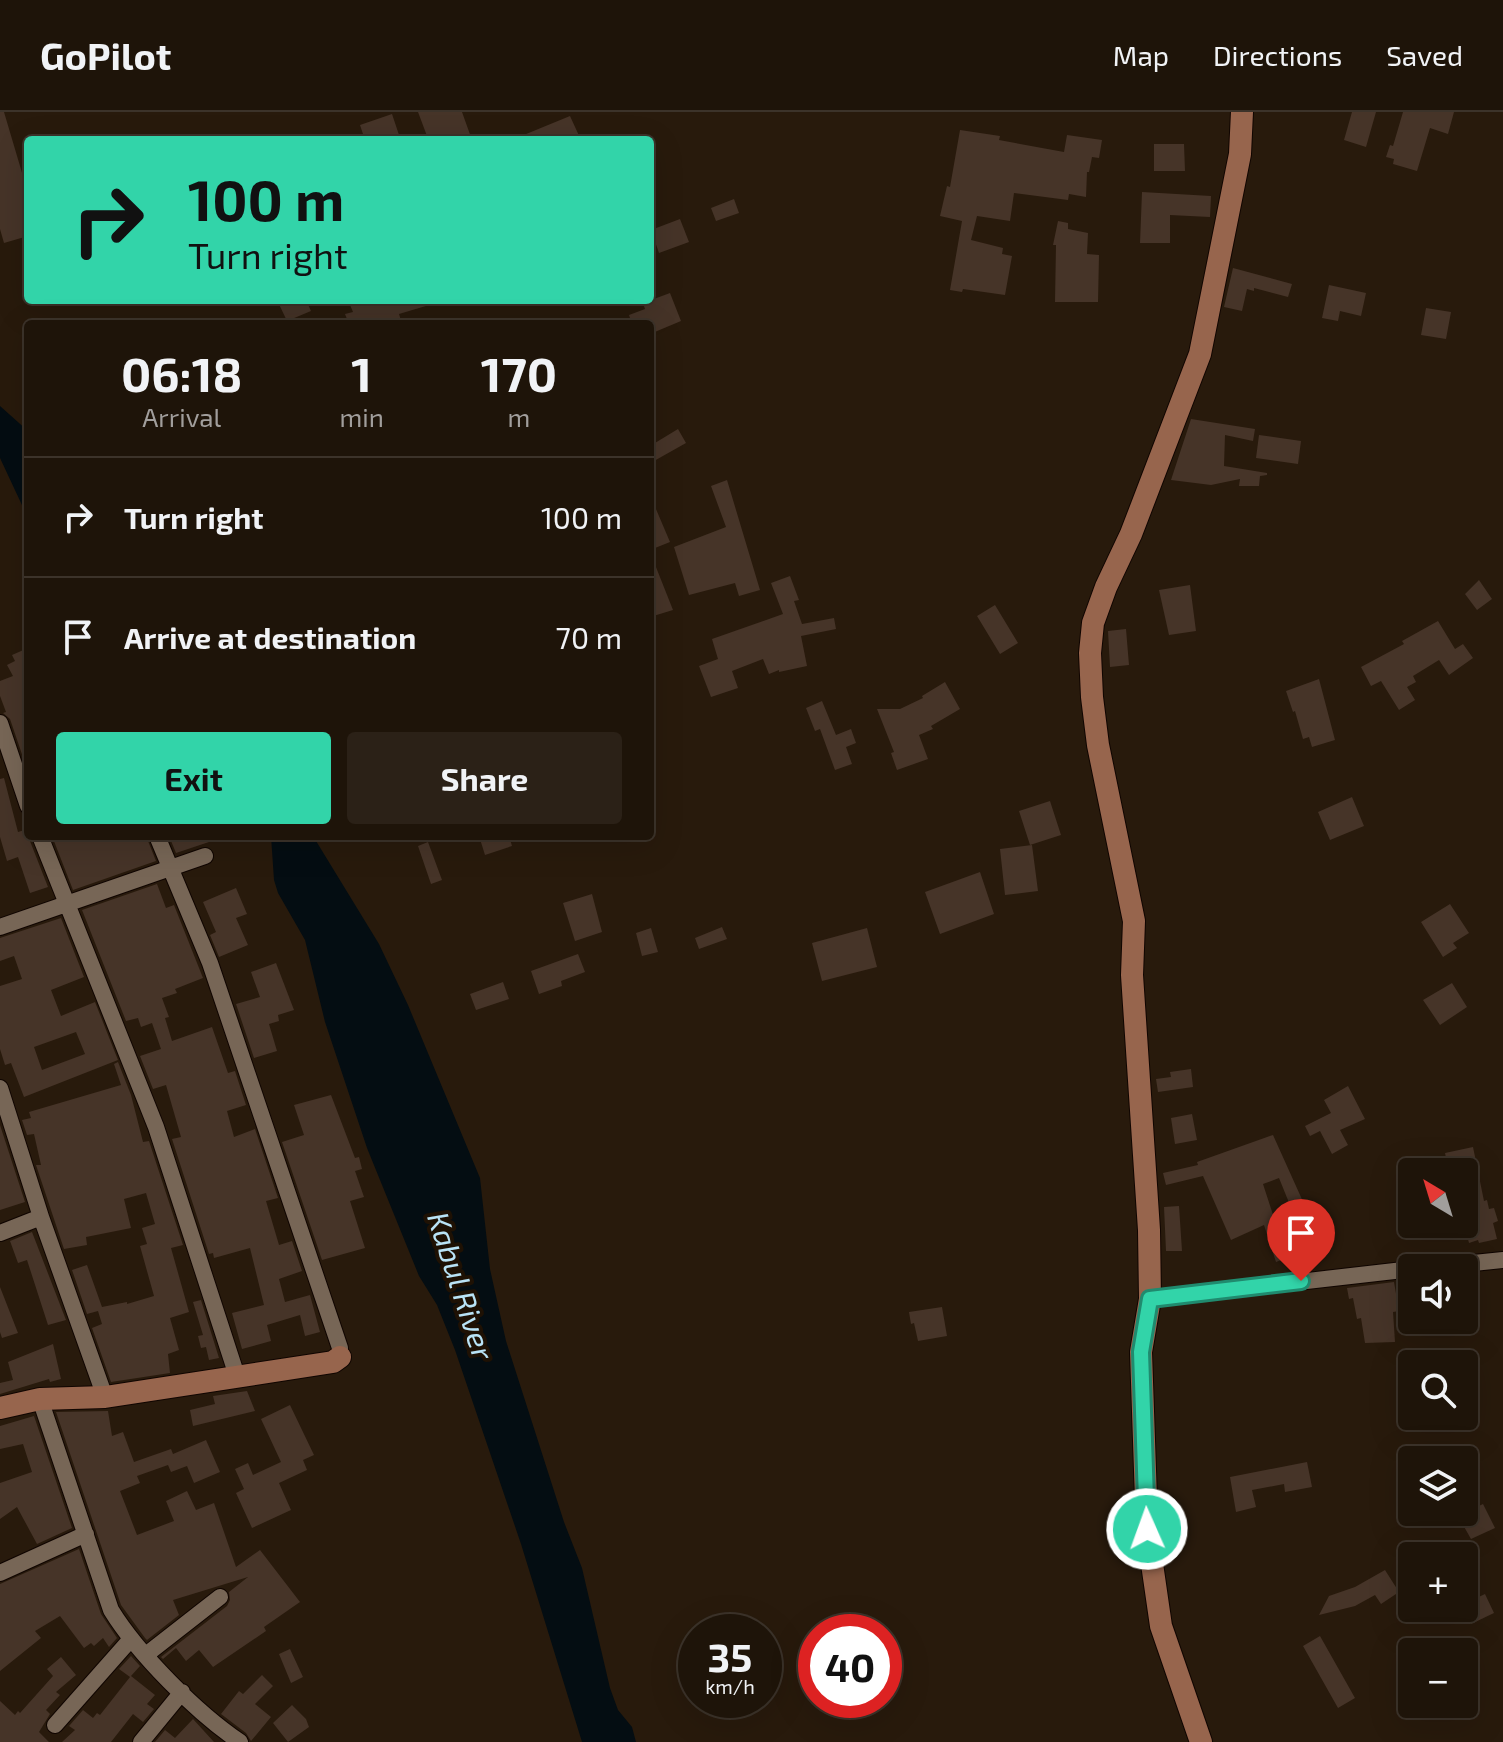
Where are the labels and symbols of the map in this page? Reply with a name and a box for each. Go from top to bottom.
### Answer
north arrow [1398,1158,1478,1238]
pin [1267,1199,1335,1281]
water label: Kabul River [421,1207,503,1365]
position arrow [1105,1487,1189,1571]
speed limit sign: 40 [798,1614,902,1718]

